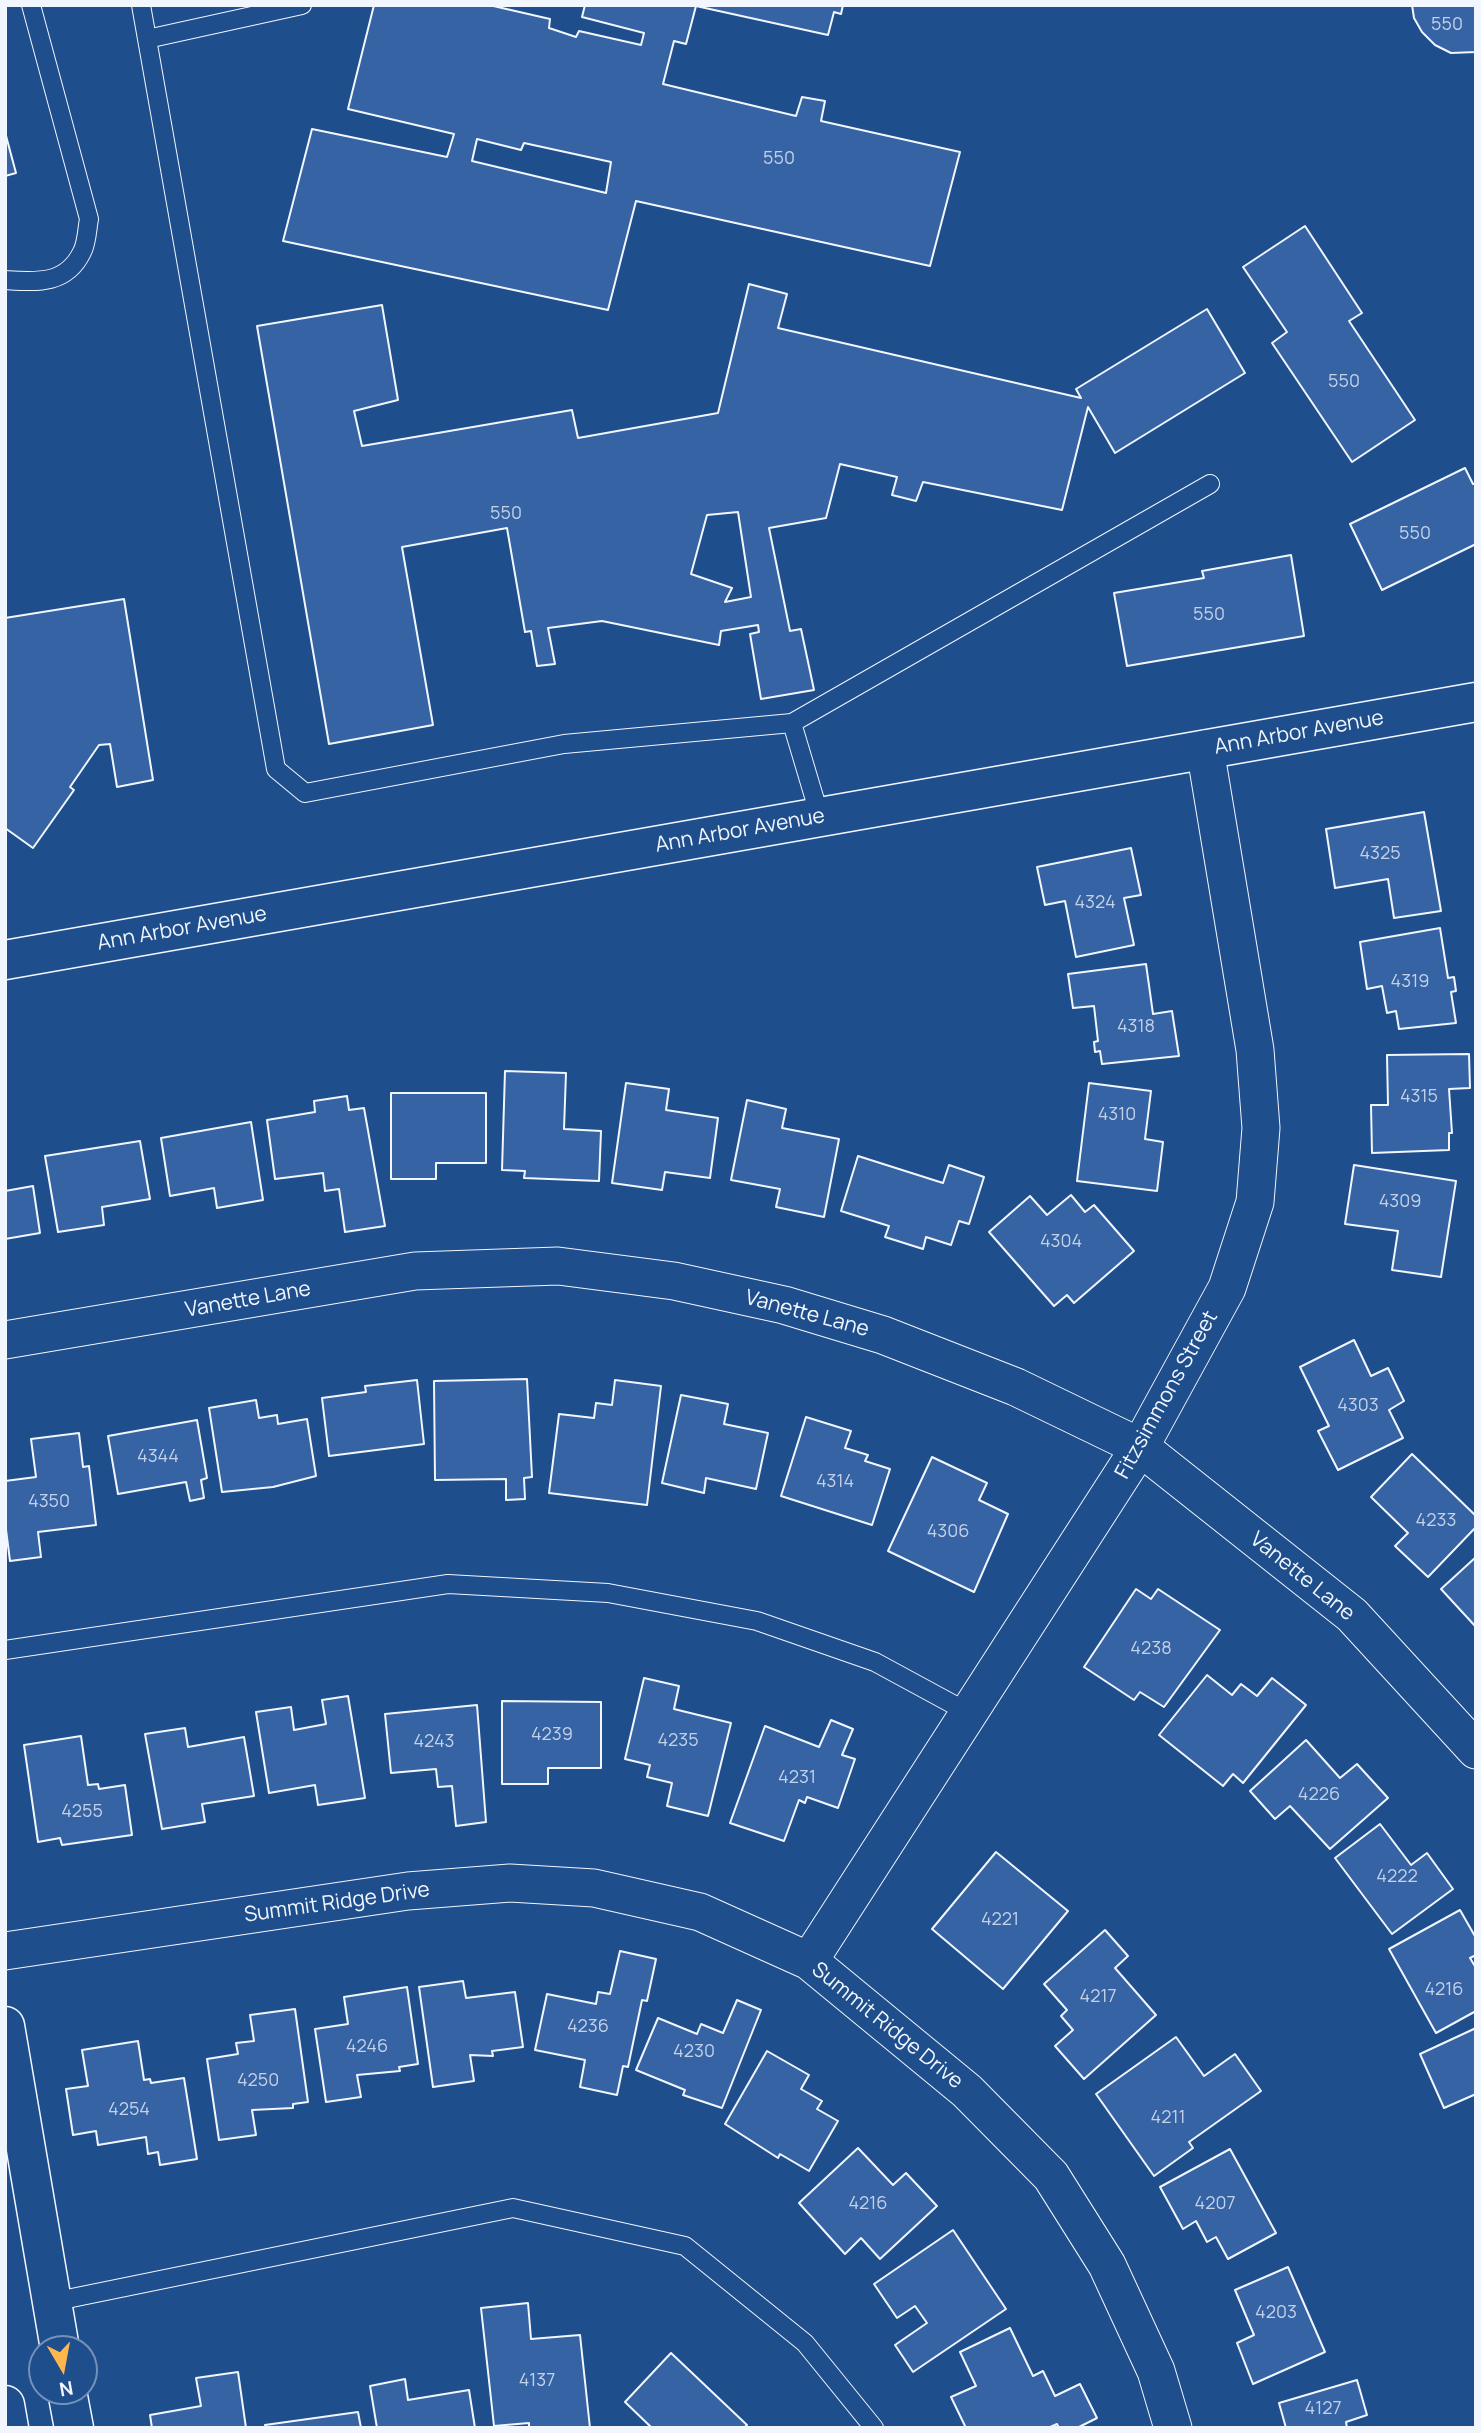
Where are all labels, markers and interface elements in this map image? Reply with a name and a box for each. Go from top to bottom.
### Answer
house number: 550 [1431,14,1463,36]
house number: 550 [763,148,795,170]
house number: 550 [1328,371,1360,393]
house number: 550 [490,503,522,525]
house number: 550 [1399,523,1431,545]
house number: 550 [1193,604,1225,626]
street label: Ann Arbor Avenue [1212,706,1386,760]
street label: Ann Arbor Avenue [653,804,827,858]
house number: 4325 [1359,843,1401,865]
house number: 4324 [1074,892,1116,914]
street label: Ann Arbor Avenue [95,902,269,956]
house number: 4319 [1391,971,1429,993]
house number: 4318 [1117,1016,1155,1038]
house number: 4315 [1400,1086,1438,1108]
house number: 4310 [1098,1104,1136,1126]
house number: 4309 [1379,1191,1421,1213]
house number: 4304 [1040,1231,1082,1253]
street label: Vanette Lane [183,1277,313,1323]
street label: Vanette Lane [742,1285,872,1343]
street label: Fitzsimmons Street [1110,1307,1224,1483]
house number: 4303 [1337,1395,1379,1417]
house number: 4344 [137,1446,179,1468]
house number: 4314 [816,1471,854,1493]
house number: 4350 [28,1491,70,1513]
house number: 4233 [1416,1510,1456,1532]
house number: 4306 [927,1521,969,1543]
street label: Vanette Lane [1245,1527,1359,1627]
house number: 4238 [1130,1638,1172,1660]
house number: 4239 [531,1724,573,1746]
house number: 4235 [657,1730,699,1752]
house number: 4243 [413,1731,455,1753]
house number: 4231 [778,1767,816,1789]
house number: 4226 [1298,1784,1340,1806]
house number: 4255 [61,1801,103,1823]
house number: 4222 [1376,1866,1418,1888]
street label: Summit Ridge Drive [243,1878,431,1928]
house number: 4221 [981,1909,1019,1931]
street label: Summit Ridge Drive [806,1957,968,2095]
house number: 4216 [1424,1979,1464,2001]
house number: 4217 [1080,1986,1116,2008]
house number: 4236 [567,2016,609,2038]
house number: 4246 [346,2036,388,2058]
house number: 4230 [673,2041,715,2063]
house number: 4250 [237,2070,279,2092]
house number: 4254 [108,2099,150,2121]
house number: 4211 [1151,2107,1185,2129]
house number: 4216 [848,2193,888,2215]
house number: 4207 [1195,2193,1235,2215]
house number: 4203 [1255,2302,1297,2324]
north arrow [28,2335,98,2405]
house number: 4137 [519,2370,555,2392]
text: N [57,2375,75,2403]
house number: 4127 [1305,2398,1341,2420]

